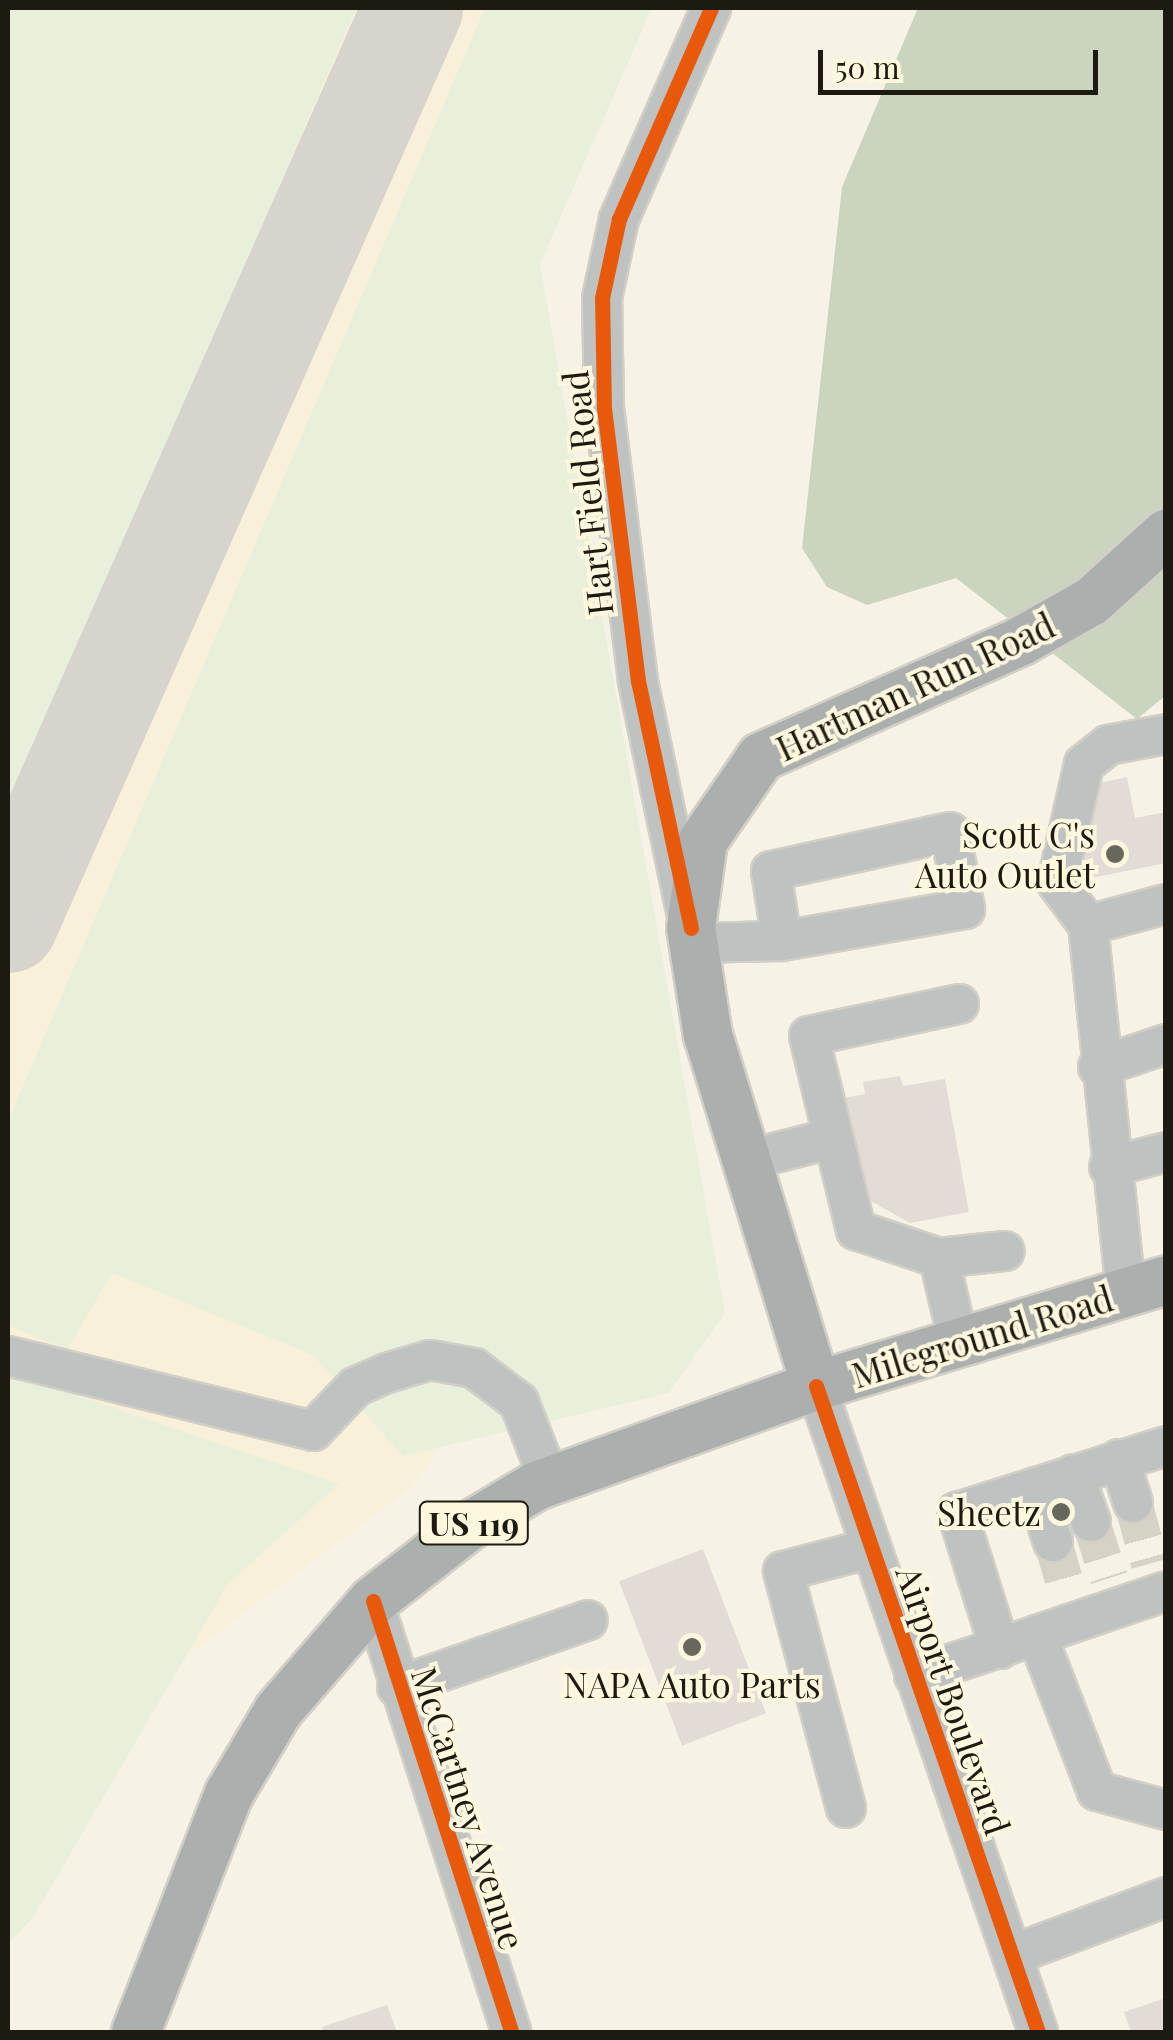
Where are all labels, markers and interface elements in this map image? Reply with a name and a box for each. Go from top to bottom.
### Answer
scale bar [823,30,1103,92]
text: 50 m [835,47,900,87]
street label: Hart Field Road [553,368,621,618]
street label: Hartman Run Road [769,603,1061,769]
place label: Scott C's Auto Outlet [915,813,1095,895]
marker: Scott C's Auto Outlet [1104,843,1126,865]
street label: Mileground Road [846,1276,1118,1396]
place label: Sheetz [937,1491,1041,1533]
road number: US 119 [416,1496,532,1550]
marker: Sheetz [1050,1501,1072,1523]
street label: Airport Boulevard [888,1560,1020,1840]
marker: NAPA Auto Parts [681,1636,703,1658]
street label: McCartney Avenue [403,1661,535,1955]
place label: NAPA Auto Parts [563,1663,821,1705]

